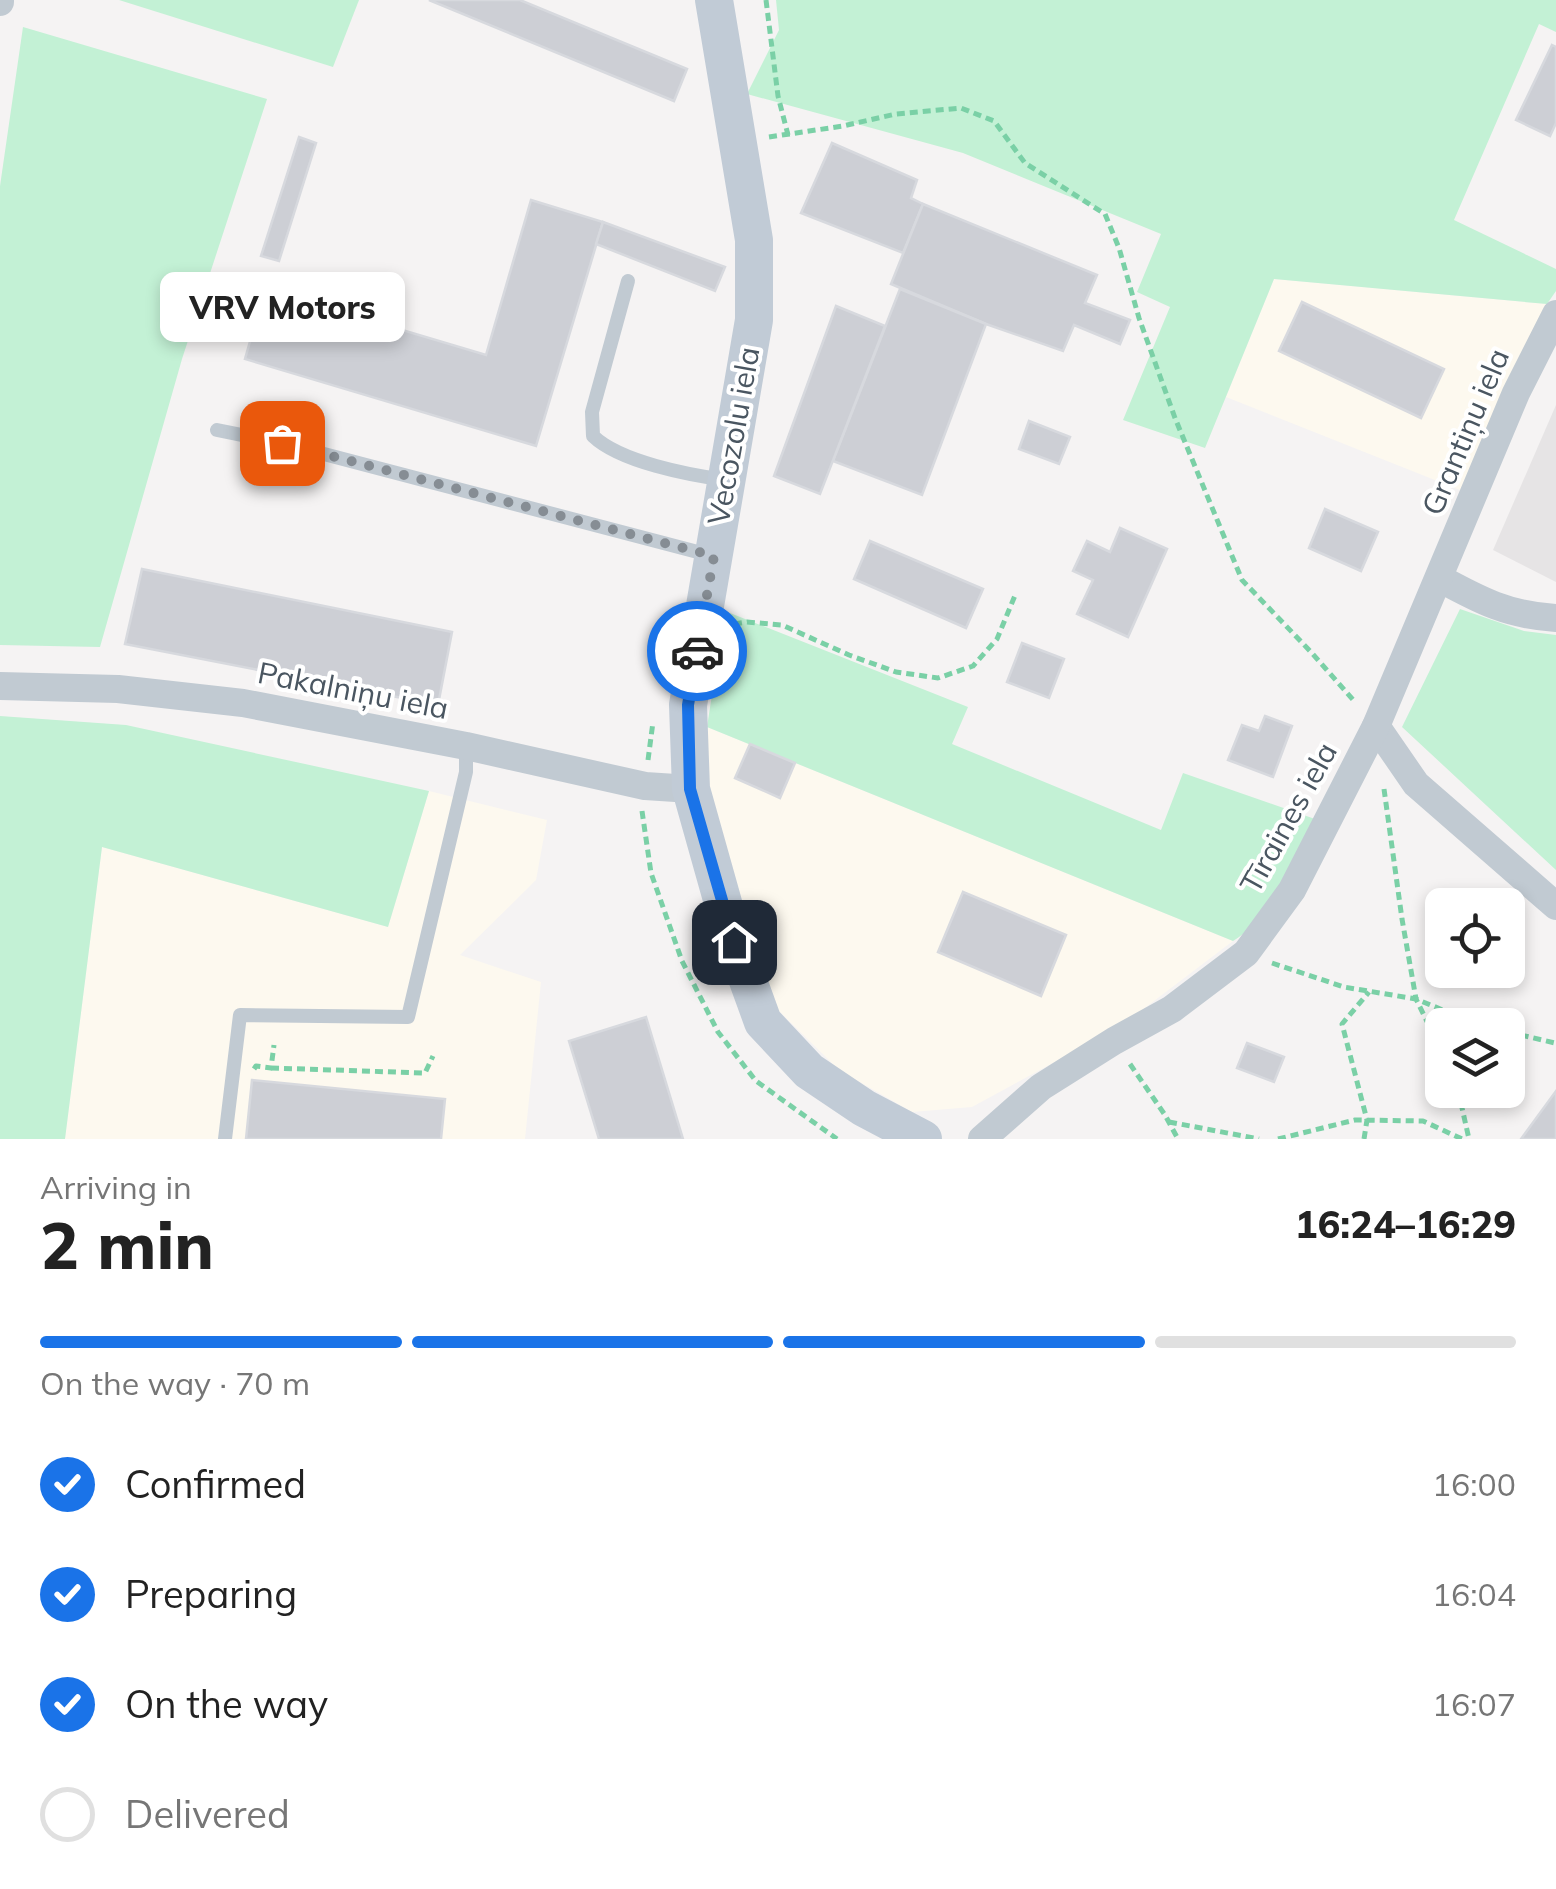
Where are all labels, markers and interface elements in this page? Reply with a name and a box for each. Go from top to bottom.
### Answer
callout: VRV Motors [160,273,404,343]
text: VRV Motors [189,287,376,327]
street label: Grantiņu iela [1413,343,1518,521]
street label: Vecozolu iela [699,344,767,528]
pin [240,401,325,486]
icon: bag [255,416,310,471]
courier [647,601,747,701]
icon: car [670,624,725,679]
street label: Pakalniņu iela [255,653,452,728]
street label: Tīraines iela [1231,736,1345,899]
map controls [1425,888,1525,1108]
button: locate [1425,888,1525,988]
pin [692,900,777,985]
icon: home [707,915,762,970]
button: layers [1425,1008,1525,1108]
text: Arriving in [40,1167,192,1207]
text: 16:24–16:29 [1295,1200,1516,1248]
text: 2 min [40,1204,214,1285]
text: On the way · 70 m [40,1363,310,1403]
icon: check [40,1457,95,1512]
text: Confirmed [125,1460,306,1508]
text: 16:00 [1432,1464,1516,1504]
icon: check [40,1567,95,1622]
text: Preparing [125,1570,297,1618]
text: 16:04 [1432,1574,1516,1614]
icon: check [40,1677,95,1732]
text: On the way [125,1680,328,1728]
text: 16:07 [1432,1684,1516,1724]
text: Delivered [125,1790,290,1838]

